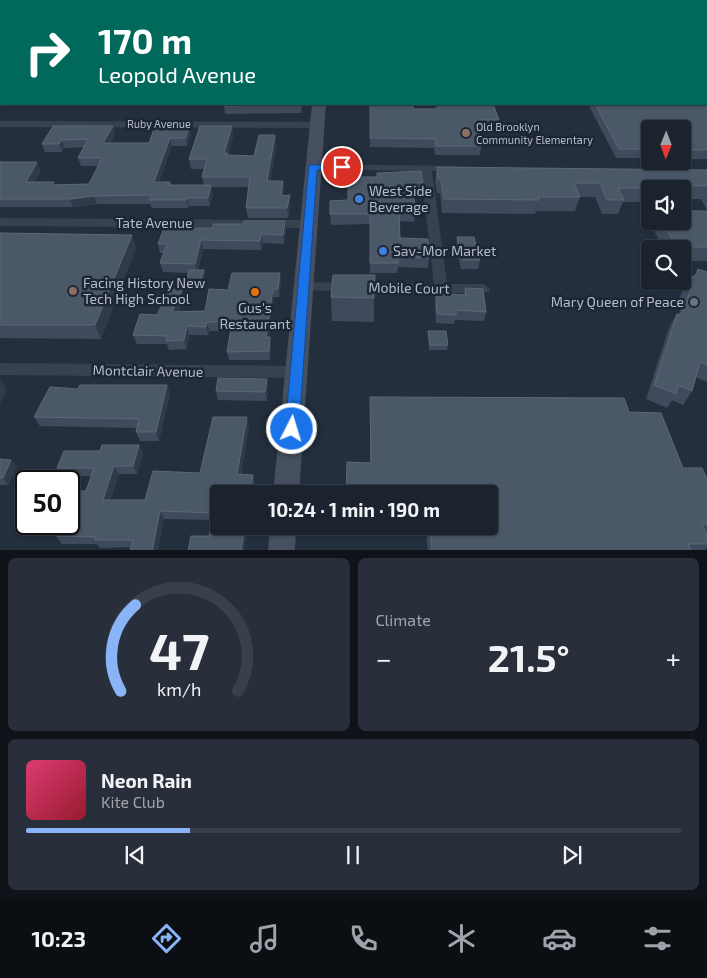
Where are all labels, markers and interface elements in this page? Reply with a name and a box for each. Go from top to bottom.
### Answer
text: 170 m [98,19,192,61]
icon: right [15,20,80,85]
text: Leopold Avenue [98,61,256,87]
street label: Ruby Avenue [127,117,191,130]
place label: Old Brooklyn Community Elementary [476,120,593,146]
north arrow [641,120,691,170]
map controls [641,120,691,290]
marker: Old Brooklyn Community Elementary [460,127,472,139]
pin [321,146,363,188]
icon: arrive [328,153,356,181]
button: sound [641,180,691,230]
place label: West Side Beverage [369,182,432,215]
marker: West Side Beverage [353,193,365,205]
street label: Tate Avenue [115,214,193,231]
button: search [641,240,691,290]
place label: Sav-Mor Market [393,242,496,259]
marker: Sav-Mor Market [377,245,389,257]
place label: Facing History New Tech High School [83,274,206,307]
street label: Mobile Court [368,278,450,297]
marker: Facing History New Tech High School [67,285,79,297]
marker: Gus's Restaurant [249,286,261,298]
place label: Mary Queen of Peace [551,293,684,310]
marker: Mary Queen of Peace [688,296,700,308]
place label: Gus's Restaurant [220,299,290,332]
street label: Montclair Avenue [92,361,204,380]
position arrow [265,402,317,454]
speed limit sign: 50 [15,470,80,535]
text: 10:24 · 1 min · 190 m [268,498,440,521]
text: Climate [376,610,431,629]
text: 47 [148,618,209,680]
text: 21.5° [488,634,570,680]
text: − [376,641,392,675]
text: + [666,641,681,675]
text: km/h [157,678,201,700]
text: Neon Rain [101,769,192,792]
text: Kite Club [101,792,165,811]
icon: previous [121,841,149,869]
icon: pause [339,841,367,869]
icon: next [558,841,586,869]
icon: directions [149,921,184,956]
icon: music [247,921,282,956]
icon: phone [346,921,381,956]
icon: climate [444,921,479,956]
icon: car [542,921,577,956]
icon: filters [640,921,675,956]
text: 10:23 [32,925,86,951]

